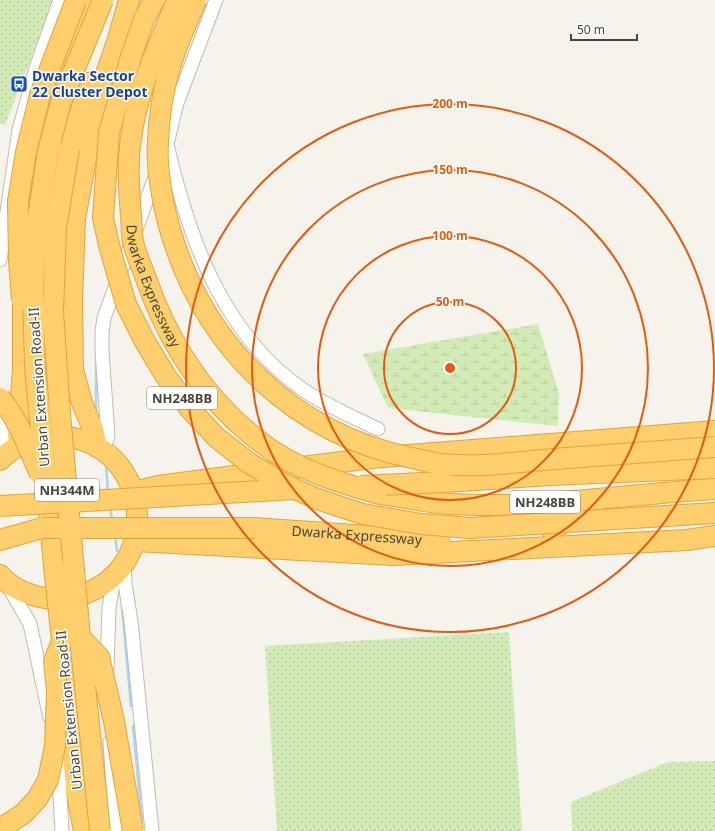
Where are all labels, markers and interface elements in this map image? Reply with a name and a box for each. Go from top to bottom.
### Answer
scale bar [571,16,637,42]
text: 50 m [577,21,605,38]
place label: Dwarka Sector 22 Cluster Depot [32,66,148,101]
bus stop icon: Dwarka Sector 22 Cluster Depot [9,74,29,94]
text: 200 m [432,95,468,112]
text: 150 m [432,161,468,178]
street label: Dwarka Expressway [122,224,186,351]
text: 100 m [432,227,468,244]
text: 50 m [436,293,464,310]
street label: Urban Extension Road-II [23,306,54,468]
centre of rings [443,361,457,375]
road number: NH248BB [147,387,217,409]
road number: NH344M [35,479,99,501]
road number: NH248BB [510,491,580,513]
street label: Dwarka Expressway [291,521,423,549]
street label: Urban Extension Road-II [51,629,86,791]

